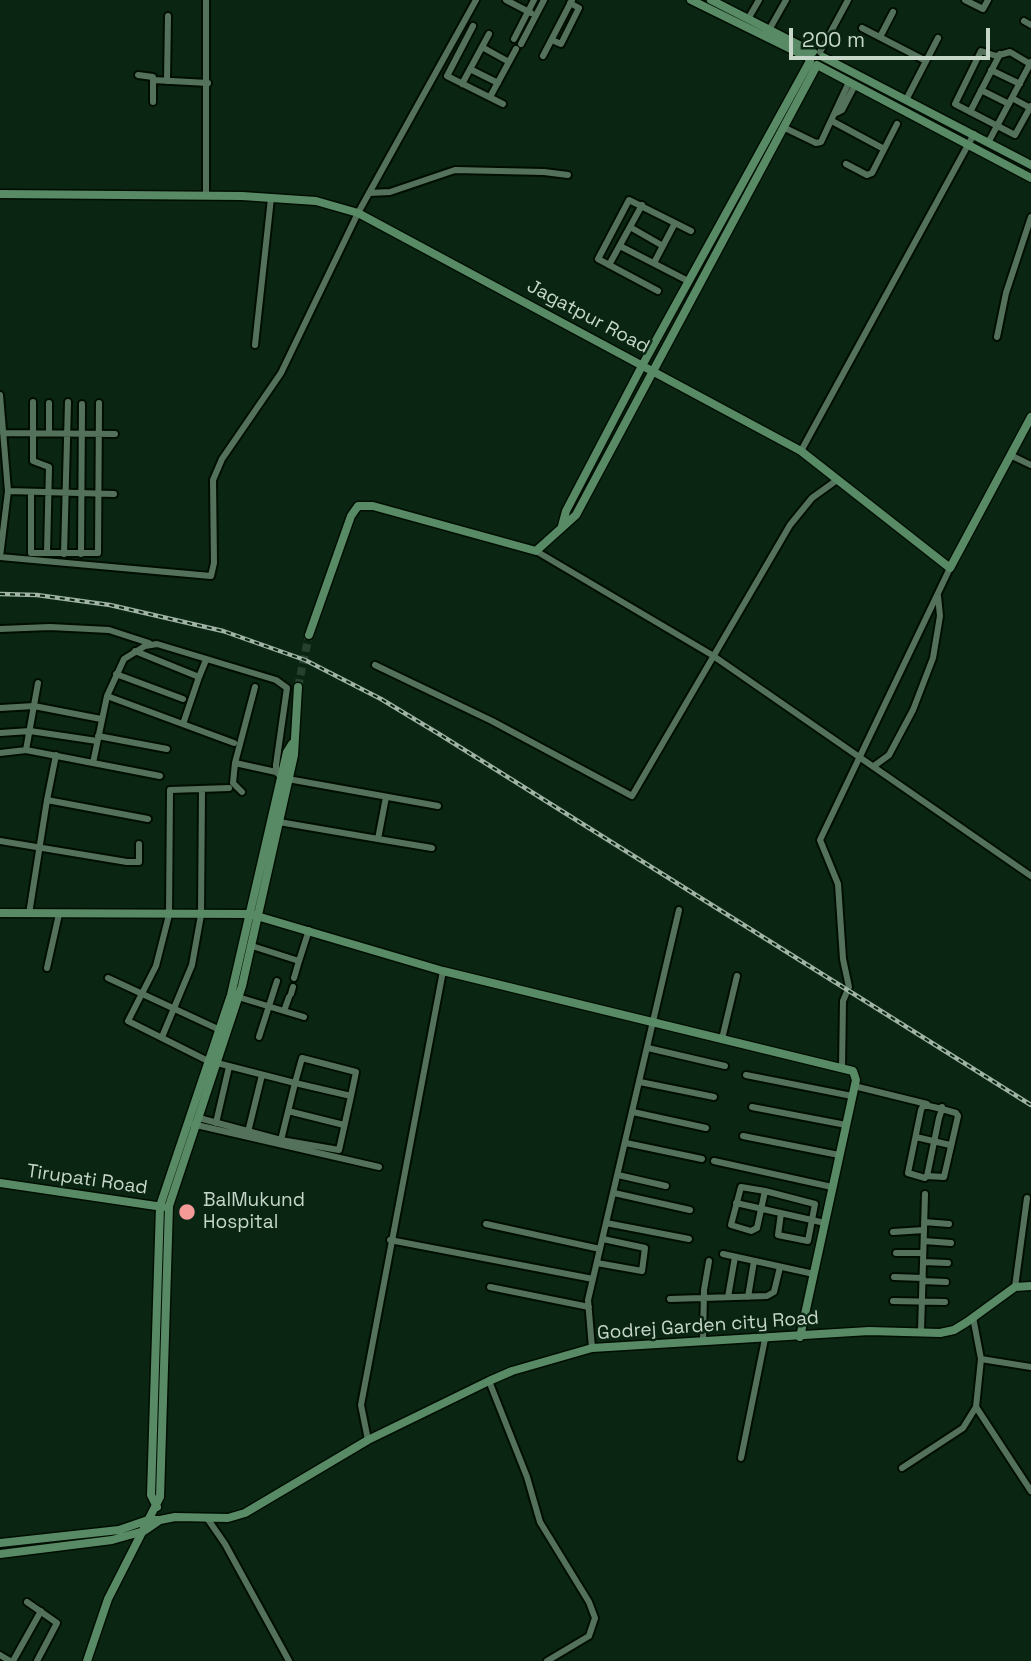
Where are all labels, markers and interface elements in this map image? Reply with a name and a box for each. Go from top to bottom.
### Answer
scale bar [793,14,994,58]
text: 200 m [802,26,865,53]
street label: Jagatpur Road [523,275,653,359]
street label: Tirupati Road [25,1160,149,1200]
place label: BalMukund Hospital [203,1190,305,1234]
marker: BalMukund Hospital [177,1202,197,1222]
street label: Godrej Garden city Road [596,1307,820,1345]

